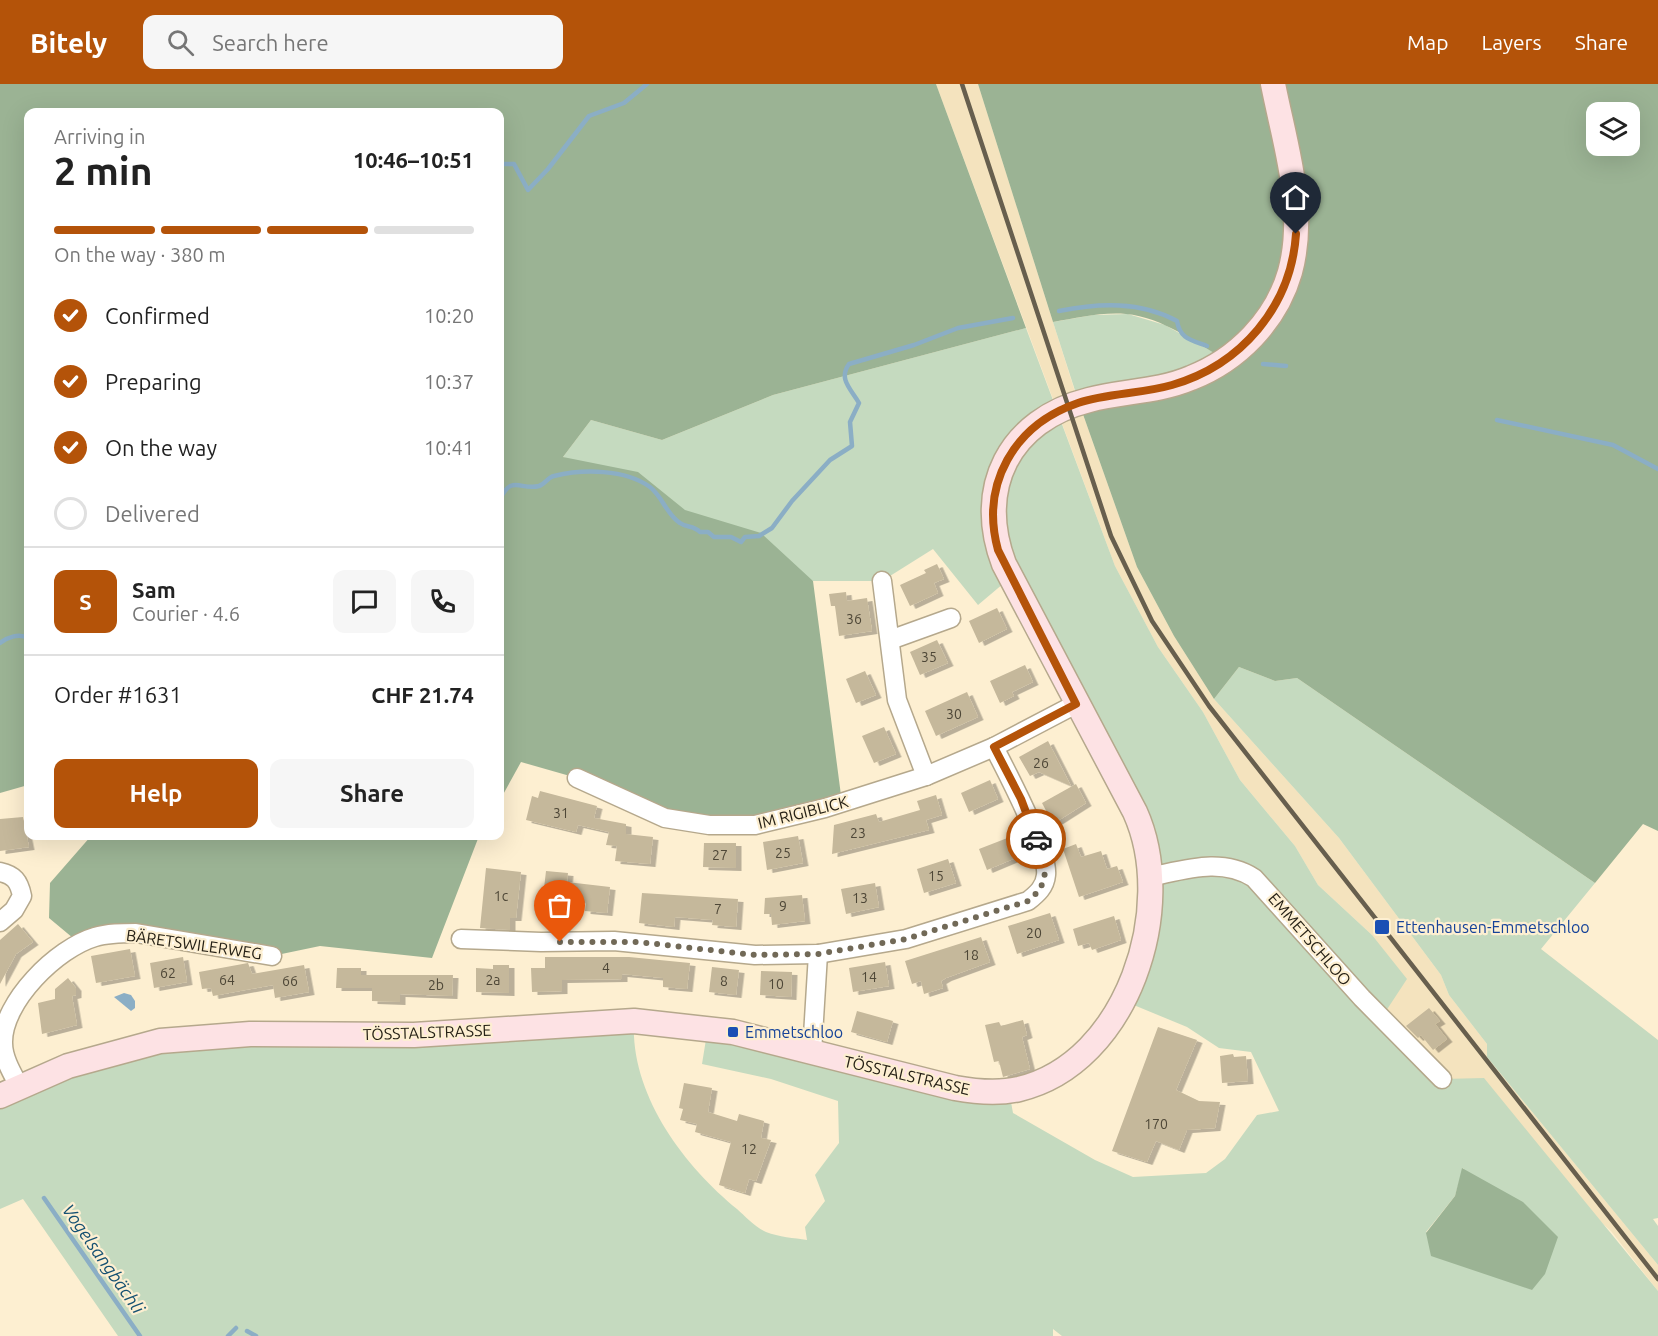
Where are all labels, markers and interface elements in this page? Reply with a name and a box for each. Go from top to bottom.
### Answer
search box [143,15,563,69]
icon: search [164,26,197,59]
text: Bitely [30,27,107,58]
text: Search here [212,30,329,55]
text: Map [1407,30,1448,54]
text: Layers [1481,30,1542,54]
text: Share [1575,30,1628,54]
map controls [1586,102,1640,156]
button: layers [1586,102,1640,156]
text: Arriving in [54,125,145,148]
text: 10:46–10:51 [353,147,474,172]
text: 2 min [54,149,153,192]
pin [1270,172,1321,234]
icon: home [1279,181,1312,214]
text: On the way · 380 m [54,243,226,266]
icon: check [54,299,87,332]
text: Confirmed [105,303,210,328]
text: 10:20 [424,304,474,327]
icon: check [54,365,87,398]
text: Preparing [105,369,202,394]
text: 10:37 [424,370,474,393]
icon: check [54,431,87,464]
text: On the way [105,435,217,460]
text: 10:41 [424,436,474,459]
text: Delivered [105,501,200,526]
button: chat [333,570,396,633]
button: phone [411,570,474,633]
text: Sam [132,577,176,602]
text: S [79,589,92,614]
text: Courier · 4.6 [132,602,240,625]
house number: 36 [846,611,862,627]
house number: 35 [921,649,937,665]
text: Order #1631 [54,682,182,707]
text: CHF 21.74 [371,682,474,707]
house number: 30 [946,706,962,722]
house number: 26 [1033,755,1049,771]
button: Help [54,759,258,828]
button: Share [270,759,474,828]
street label: IM RIGIBLICK [756,792,850,832]
house number: 31 [553,805,569,821]
courier [1006,809,1066,869]
icon: car [1020,823,1053,856]
house number: 23 [850,825,866,841]
house number: 25 [775,845,791,861]
house number: 27 [712,847,728,863]
house number: 15 [928,868,944,884]
pin [534,880,585,942]
house number: 1c [494,888,509,904]
icon: bag [543,889,576,922]
street label: EMMETSCHLOO [1265,889,1355,989]
house number: 13 [852,890,868,906]
house number: 9 [779,898,787,914]
house number: 7 [714,901,722,917]
marker: Ettenhausen-Emmetschloo [1373,918,1391,936]
place label: Ettenhausen-Emmetschloo [1396,918,1590,936]
house number: 20 [1026,925,1042,941]
street label: BÄRETSWILERWEG [125,926,263,962]
house number: 18 [963,947,979,963]
house number: 4 [602,960,610,976]
house number: 62 [160,965,176,981]
house number: 14 [861,969,877,985]
house number: 64 [219,972,235,988]
house number: 2a [485,972,501,988]
house number: 66 [282,973,298,989]
house number: 8 [720,973,728,989]
house number: 10 [768,976,784,992]
house number: 2b [428,977,444,993]
street label: TÖSSTALSTRASSE [362,1021,492,1043]
place label: Emmetschloo [745,1023,843,1041]
marker: Emmetschloo [726,1025,740,1039]
street label: TÖSSTALSTRASSE [842,1052,972,1098]
house number: 170 [1144,1116,1168,1132]
house number: 12 [741,1141,757,1157]
water label: Vogelsangbächli [59,1200,149,1317]

